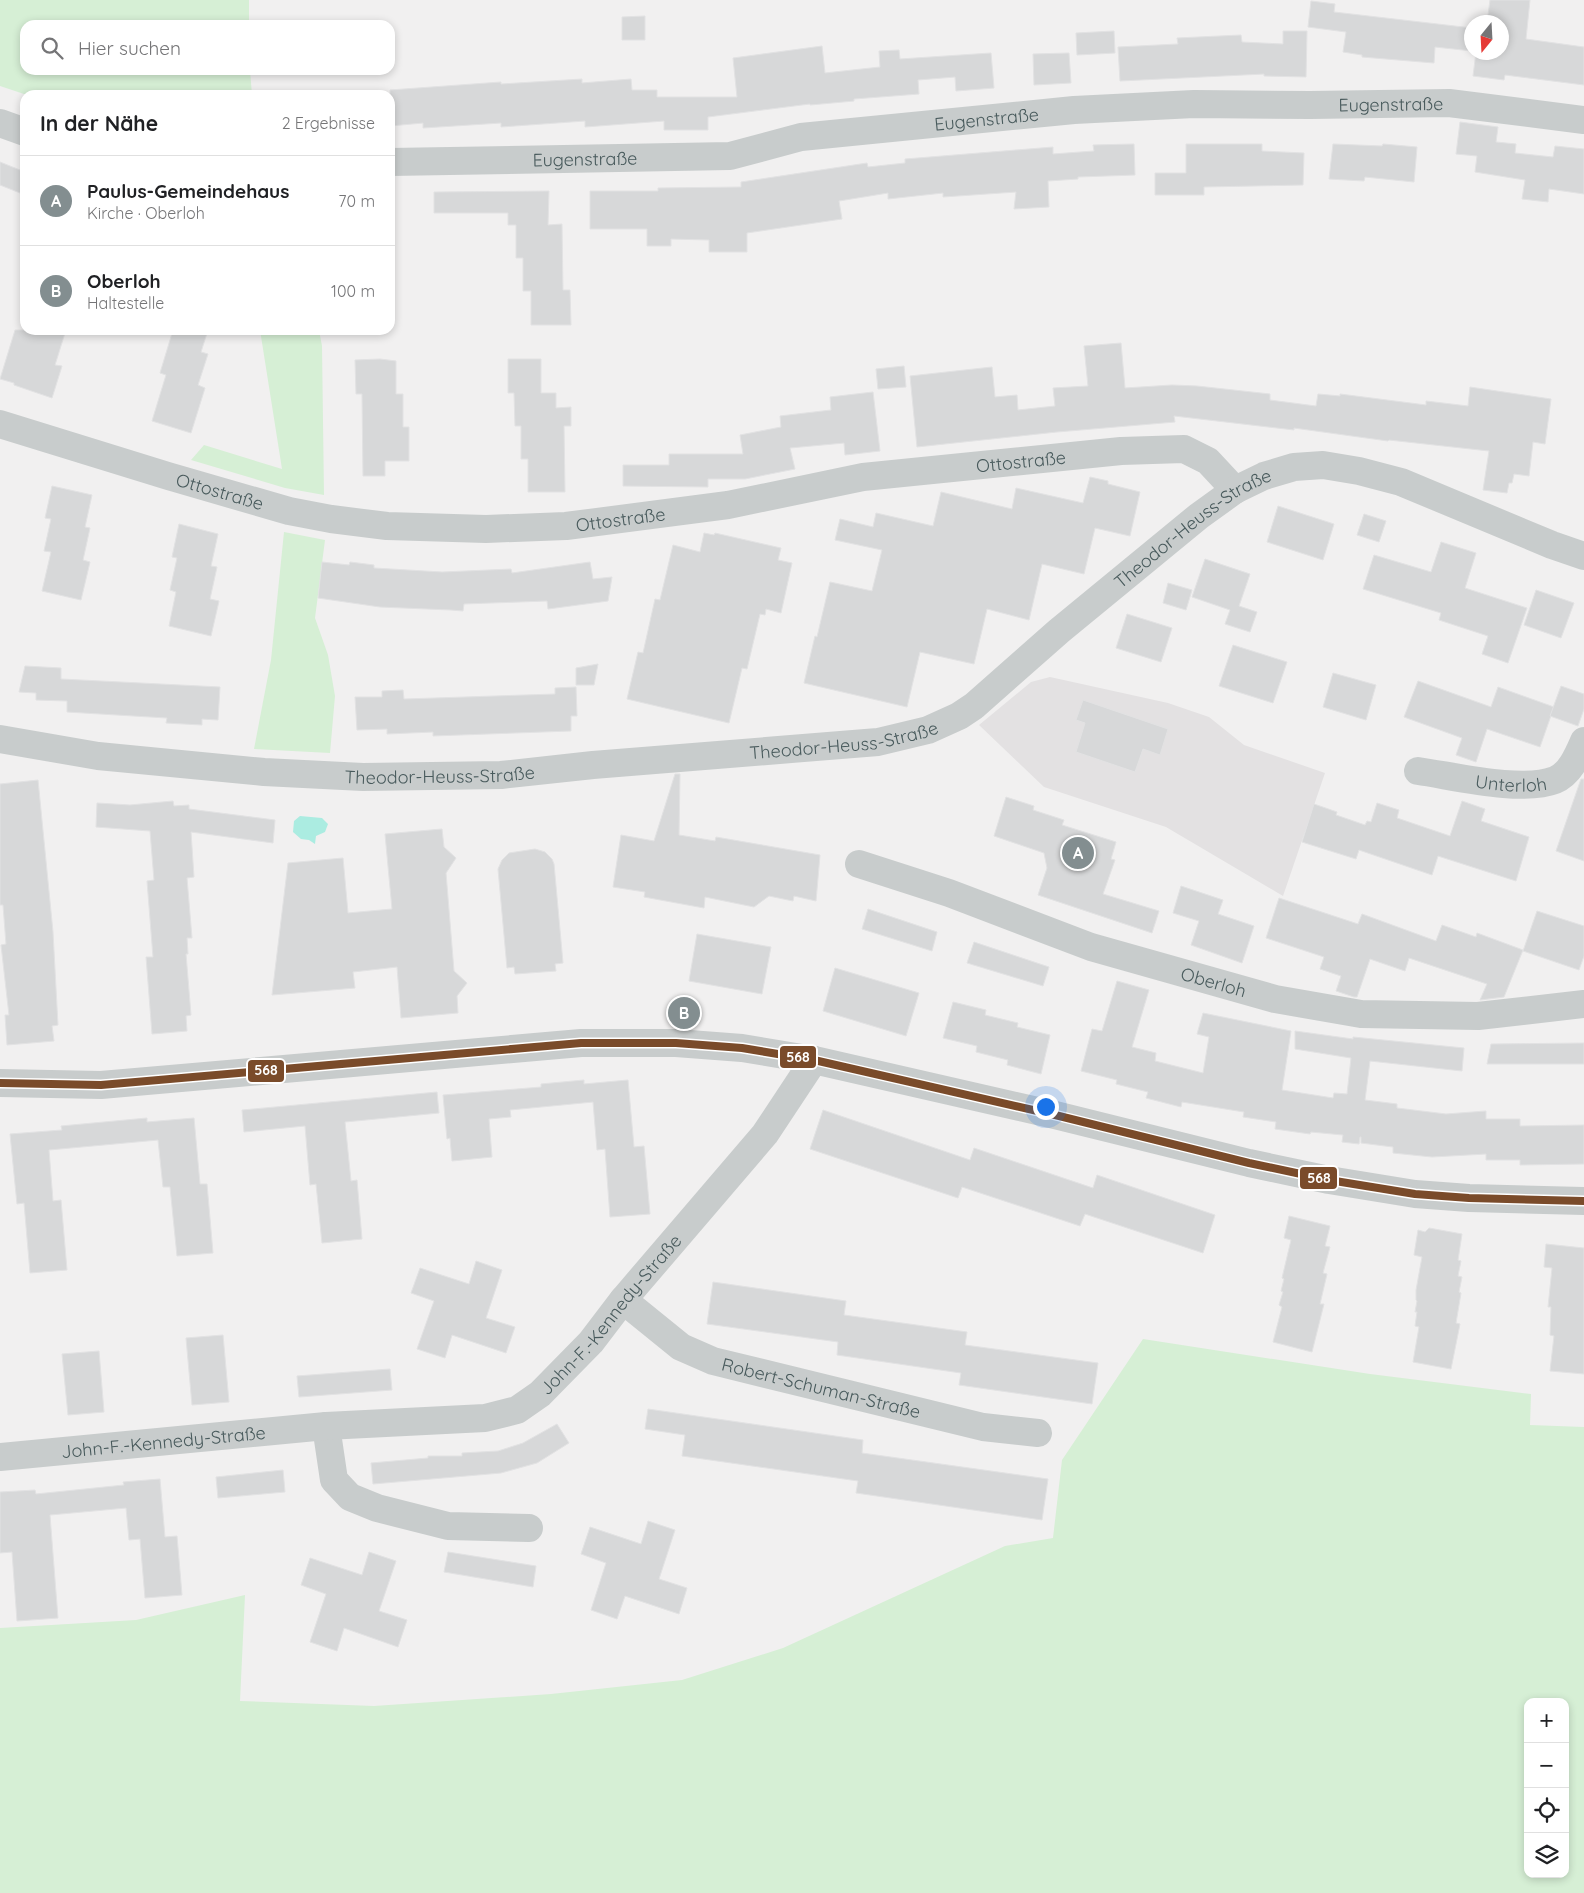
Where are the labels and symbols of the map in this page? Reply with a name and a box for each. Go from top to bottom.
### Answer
north arrow [1464,15,1509,60]
street label: Eugenstraße [1338,92,1444,116]
street label: Eugenstraße [933,102,1040,135]
street label: Eugenstraße [532,146,638,171]
street label: Ottostraße [975,445,1067,477]
street label: Theodor-Heuss-Straße [1109,463,1274,593]
street label: Ottostraße [174,467,266,515]
street label: Ottostraße [574,502,667,536]
street label: Theodor-Heuss-Straße [749,715,942,764]
street label: Theodor-Heuss-Straße [344,760,536,789]
street label: Unterloh [1474,769,1548,796]
pin: A [1062,834,1094,872]
street label: Oberloh [1178,962,1249,1002]
pin: B [668,994,700,1032]
line badge: 568 [779,1045,817,1069]
text: 568 [786,1048,810,1066]
line badge: 568 [247,1059,285,1083]
text: 568 [254,1061,278,1079]
your location [1033,1094,1059,1120]
line badge: 568 [1299,1166,1338,1190]
text: 568 [1307,1169,1331,1187]
street label: John-F.-Kennedy-Straße [534,1229,686,1399]
street label: Robert-Schuman-Straße [720,1352,923,1423]
street label: John-F.-Kennedy-Straße [60,1420,267,1463]

